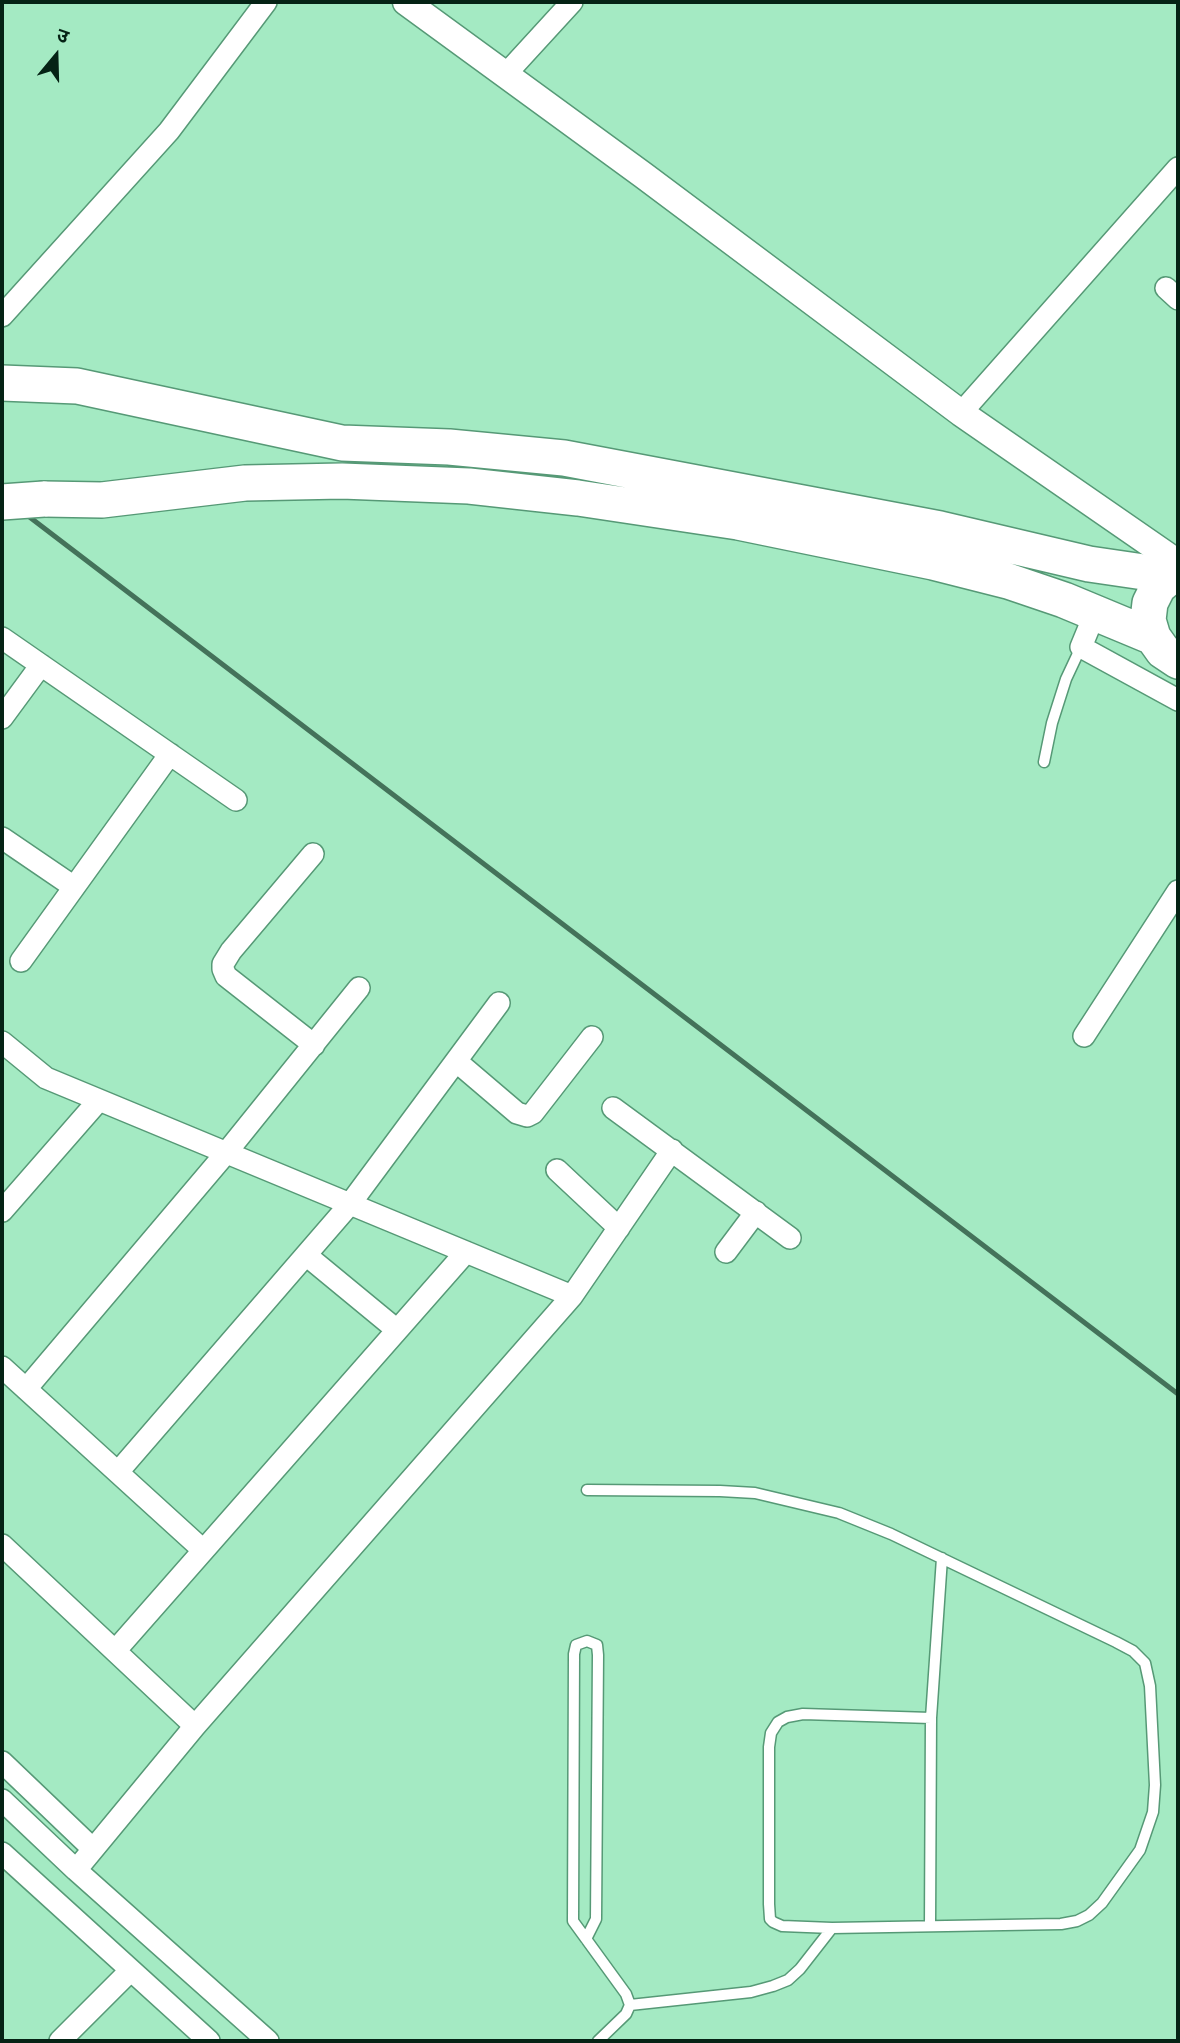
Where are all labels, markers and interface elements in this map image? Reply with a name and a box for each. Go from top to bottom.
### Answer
north arrow [21,21,91,91]
text: उ [53,21,73,50]

